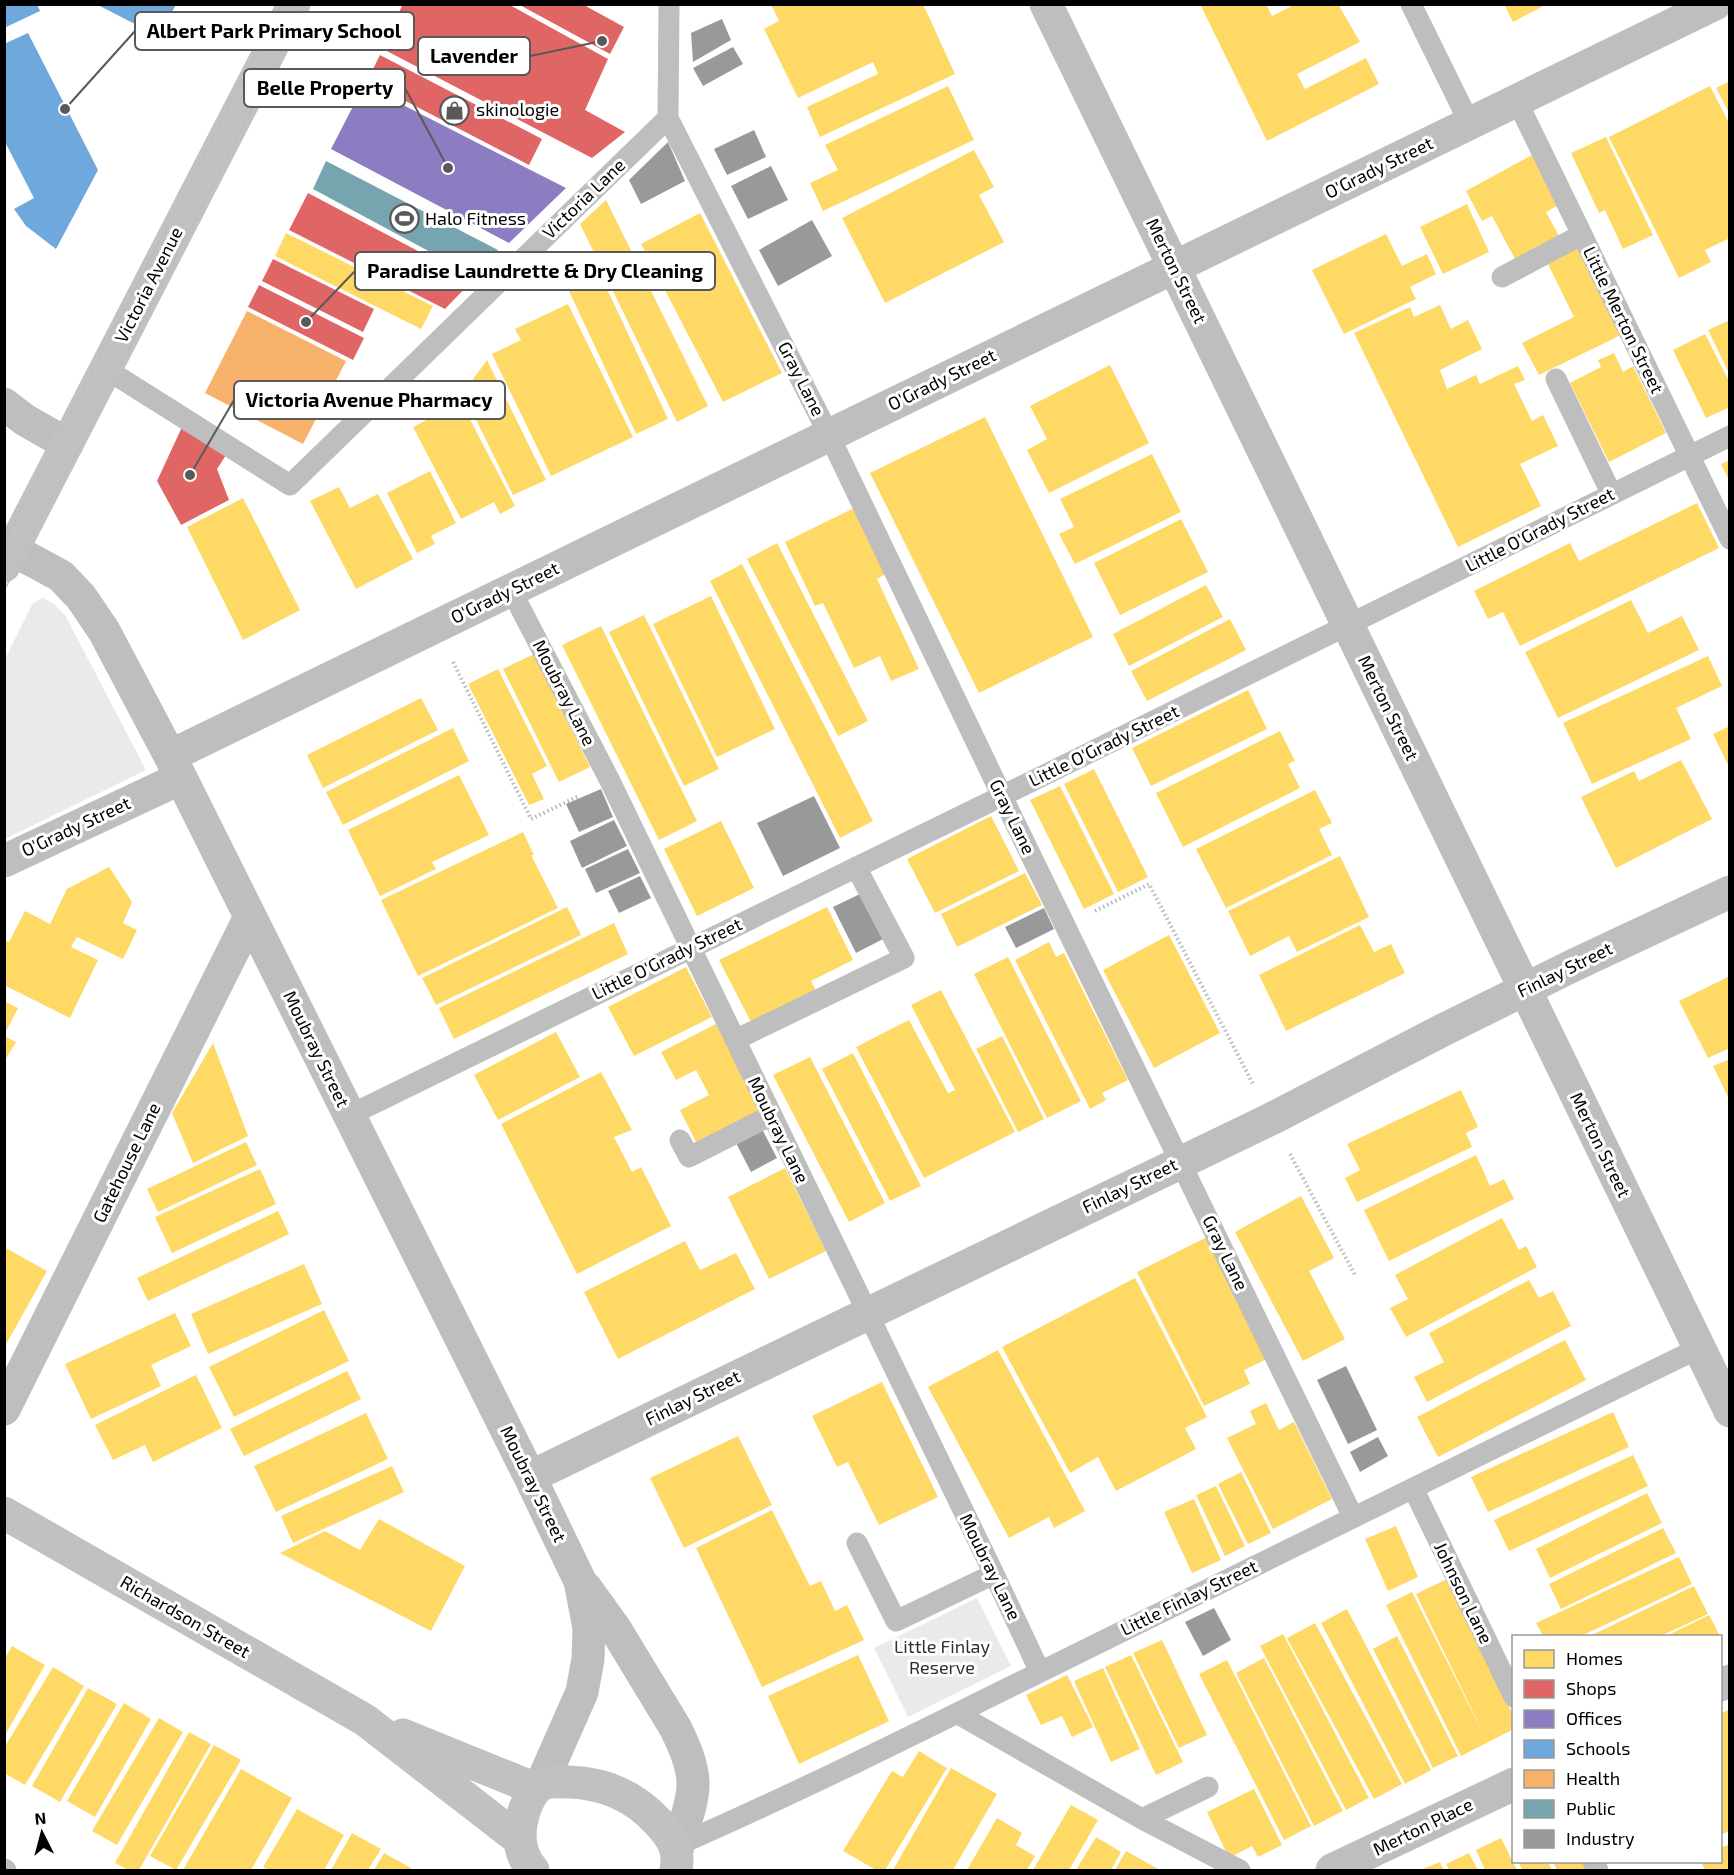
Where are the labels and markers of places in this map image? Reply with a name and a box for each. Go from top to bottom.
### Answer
callout: Albert Park Primary School [135,12,414,50]
callout: Lavender [418,37,530,75]
callout: Belle Property [244,69,405,107]
shop icon: skinologie [439,94,471,126]
place label: skinologie [476,98,559,120]
sports icon: Halo Fitness [388,203,420,235]
place label: Halo Fitness [425,207,526,229]
callout: Paradise Laundrette & Dry Cleaning [355,252,715,290]
callout: Victoria Avenue Pharmacy [234,381,505,419]

